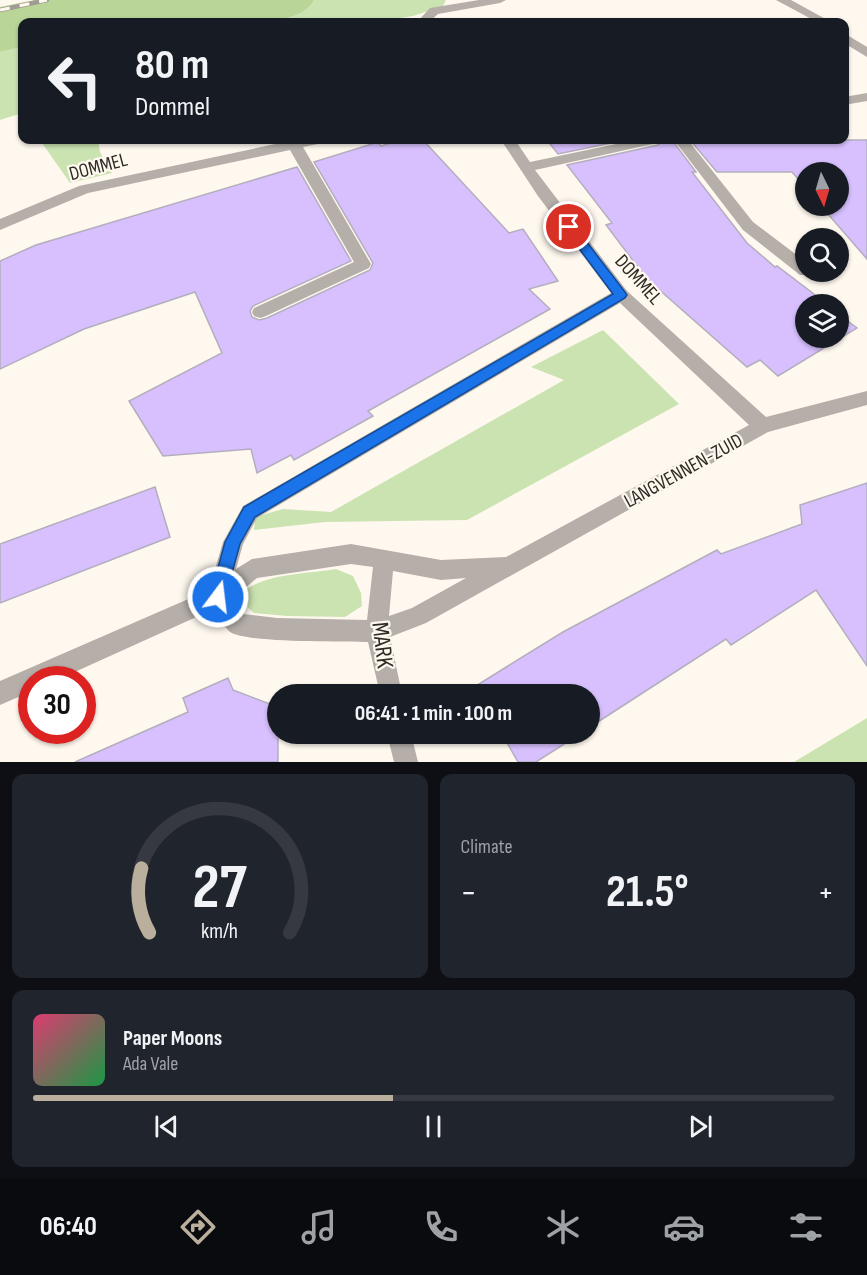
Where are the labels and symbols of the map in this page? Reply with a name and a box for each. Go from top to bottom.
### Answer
street label: DOMMEL [67,148,130,186]
north arrow [795,162,849,216]
pin [543,201,594,252]
street label: DOMMEL [610,250,667,310]
street label: LANGVENNEN-ZUID [620,428,747,513]
position arrow [186,565,250,629]
street label: MARK [365,620,400,670]
speed limit sign: 30 [18,666,96,744]

